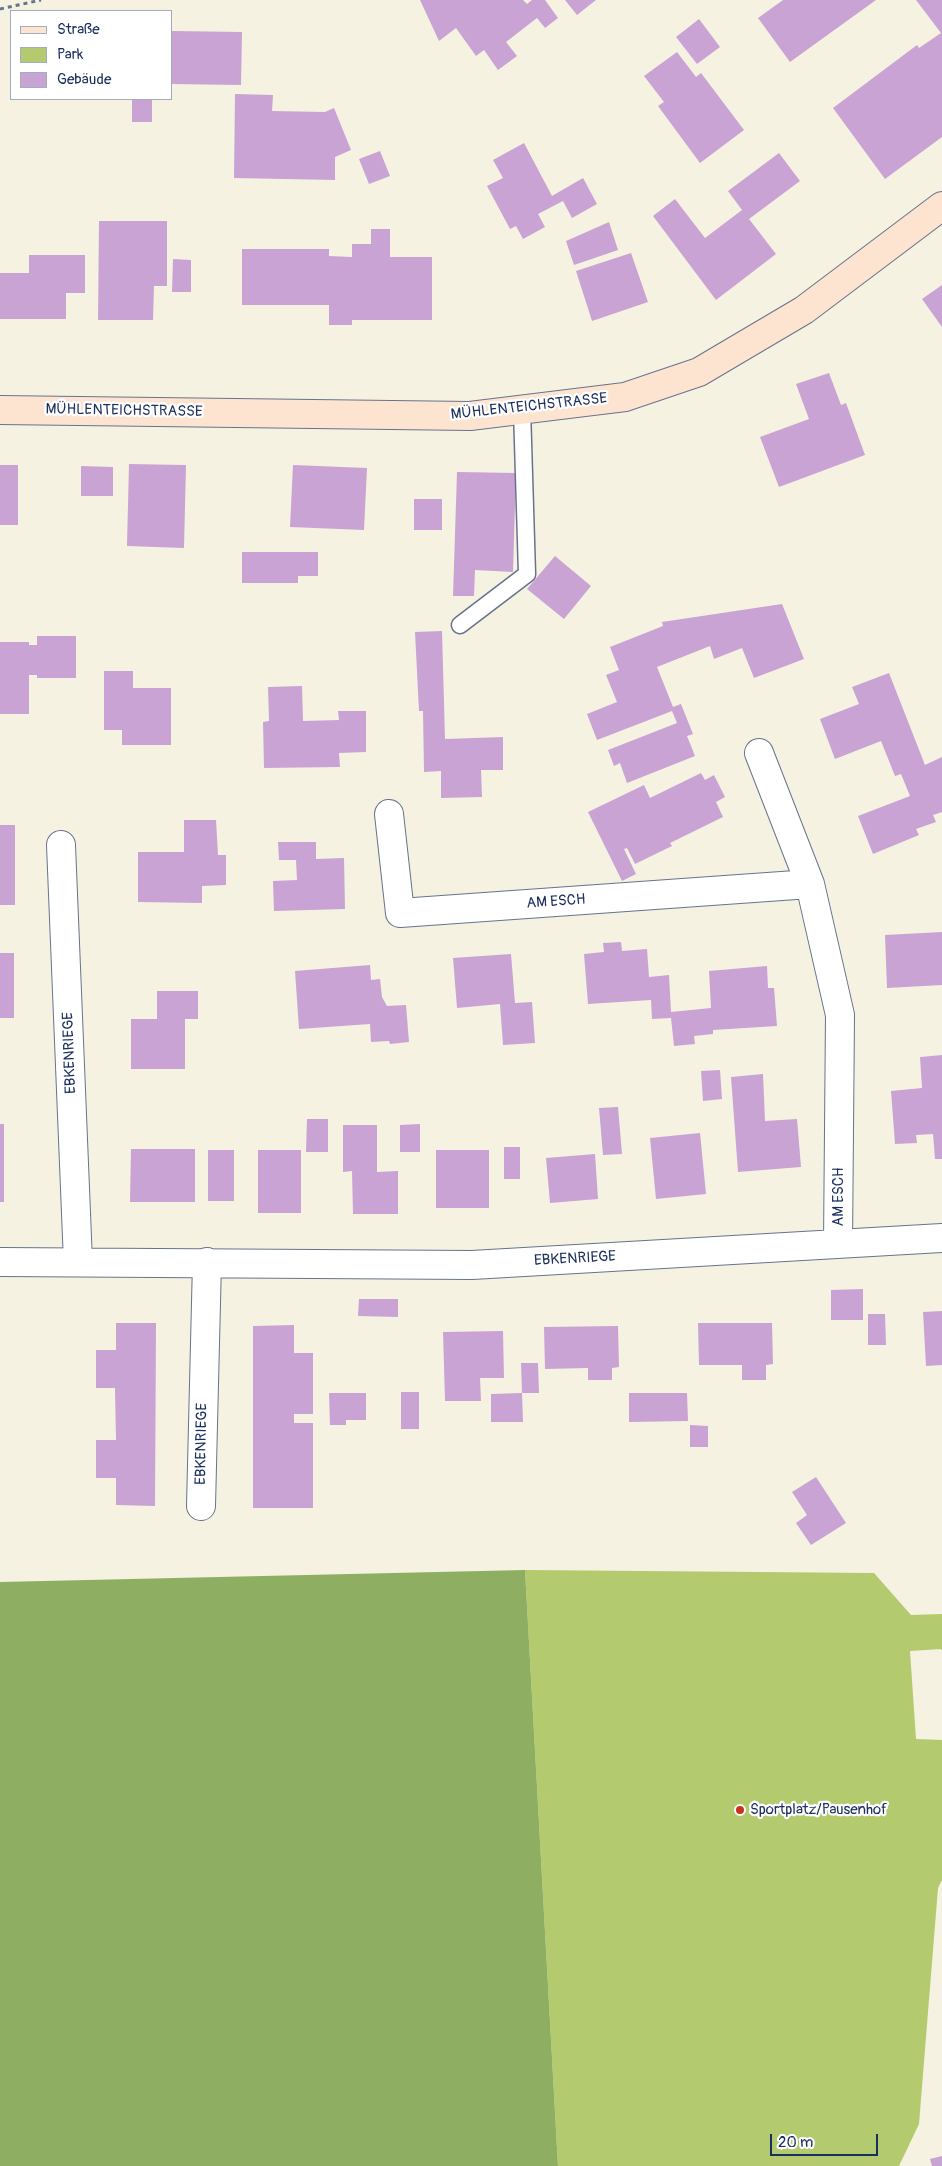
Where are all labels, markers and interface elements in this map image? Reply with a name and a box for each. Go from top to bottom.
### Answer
legend [10,10,172,100]
text: Straße [57,20,100,39]
text: Park [57,45,83,64]
text: Gebäude [57,70,111,89]
street label: MÜHLENTEICHSTRASSE [450,390,608,424]
street label: MÜHLENTEICHSTRASSE [45,401,203,421]
street label: AM ESCH [526,891,586,913]
street label: EBKENRIEGE [60,1012,80,1094]
street label: AM ESCH [830,1167,848,1227]
street label: EBKENRIEGE [534,1248,616,1270]
street label: EBKENRIEGE [192,1403,212,1485]
place label: Sportplatz/Pausenhof [750,1801,887,1819]
marker: Sportplatz/Pausenhof [734,1804,746,1816]
scale bar [772,2124,880,2156]
text: 20 m [778,2133,813,2152]

